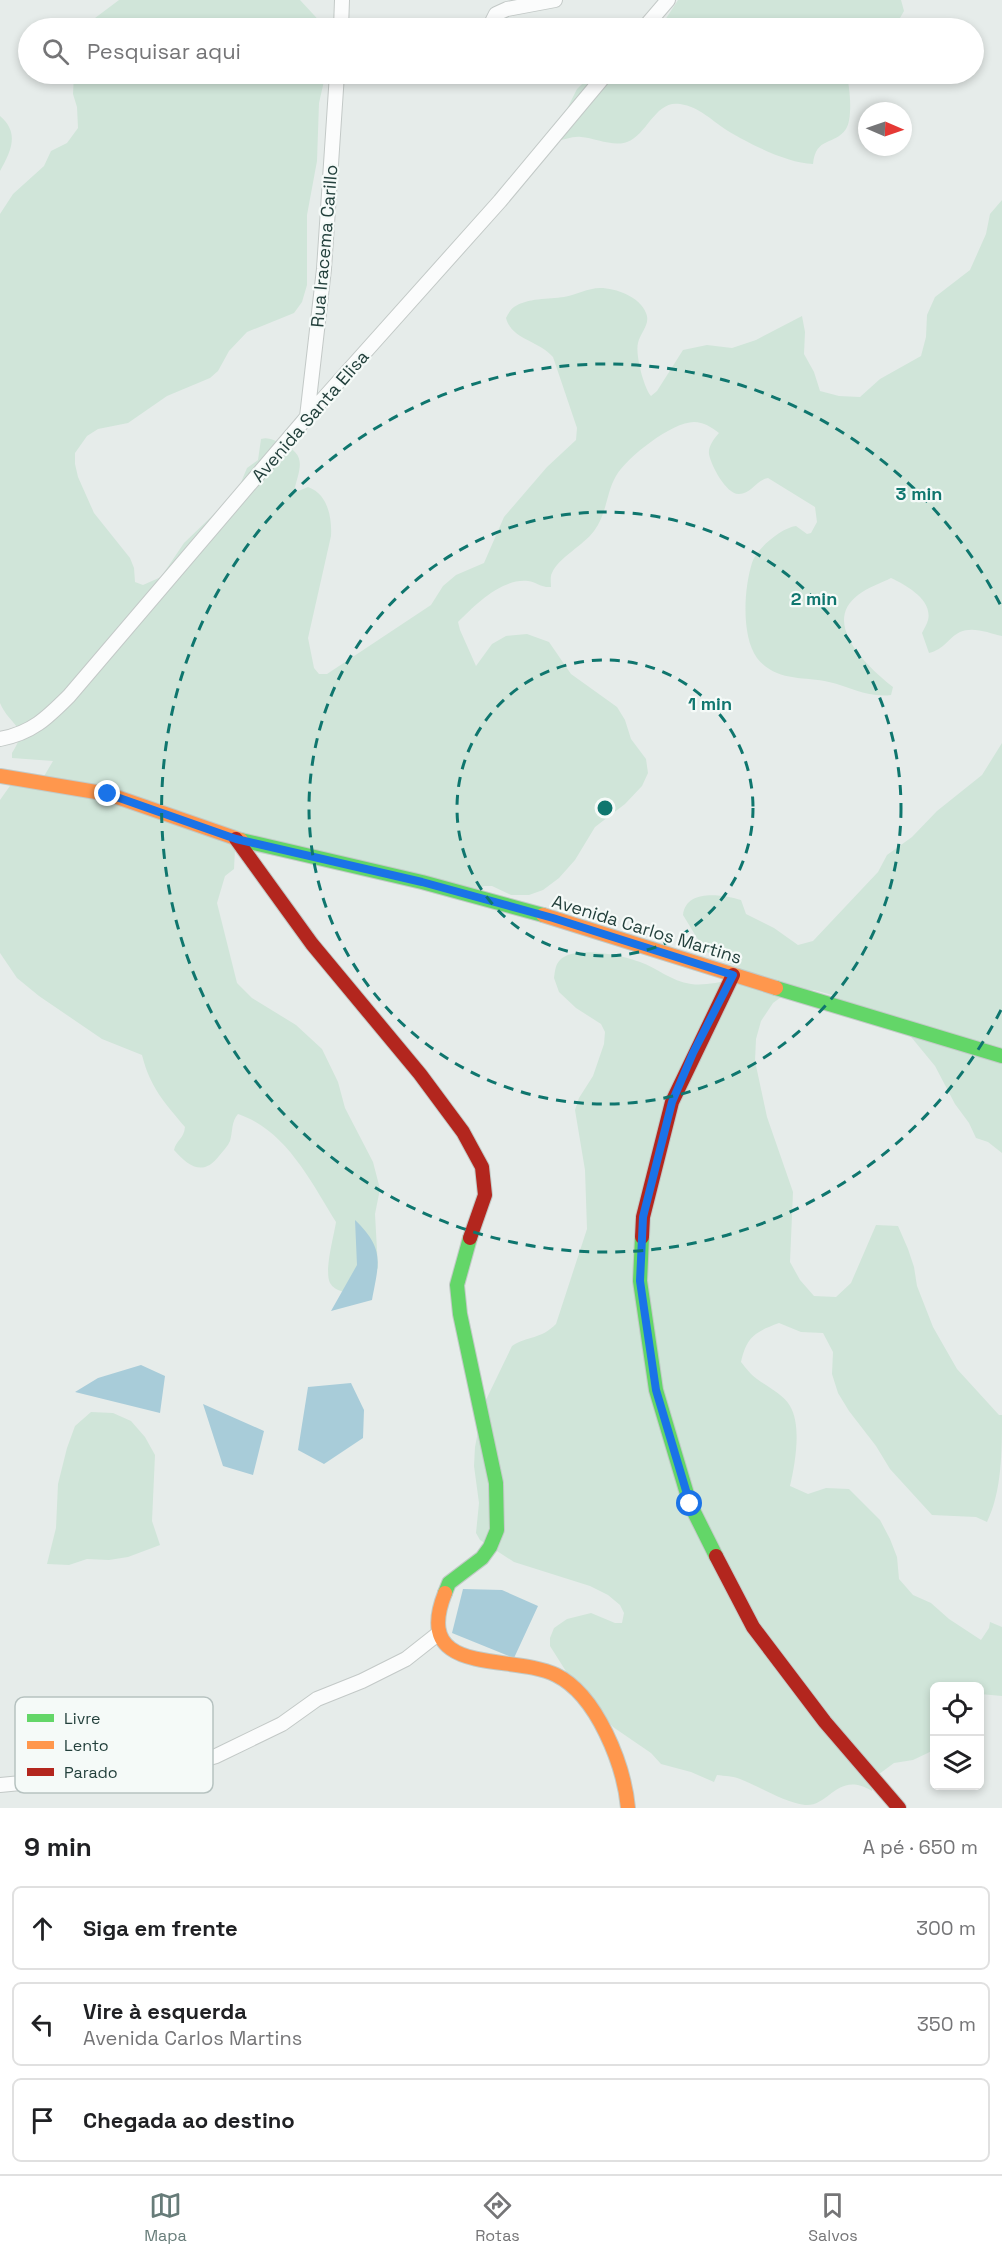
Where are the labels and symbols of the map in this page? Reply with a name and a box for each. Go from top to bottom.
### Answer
north arrow [858,102,912,156]
street label: Rua Iracema Carillo [305,164,343,328]
street label: Avenida Santa Elisa [247,345,373,487]
text: 3 min [896,482,942,505]
text: 2 min [791,587,837,610]
text: 1 min [688,692,732,715]
route end [94,780,120,806]
centre of rings [595,798,615,818]
street label: Avenida Carlos Martins [549,889,745,969]
route start [676,1490,702,1516]
legend [15,1697,213,1793]
text: Livre [64,1708,101,1729]
text: Lento [64,1735,109,1756]
text: Parado [64,1762,118,1783]

